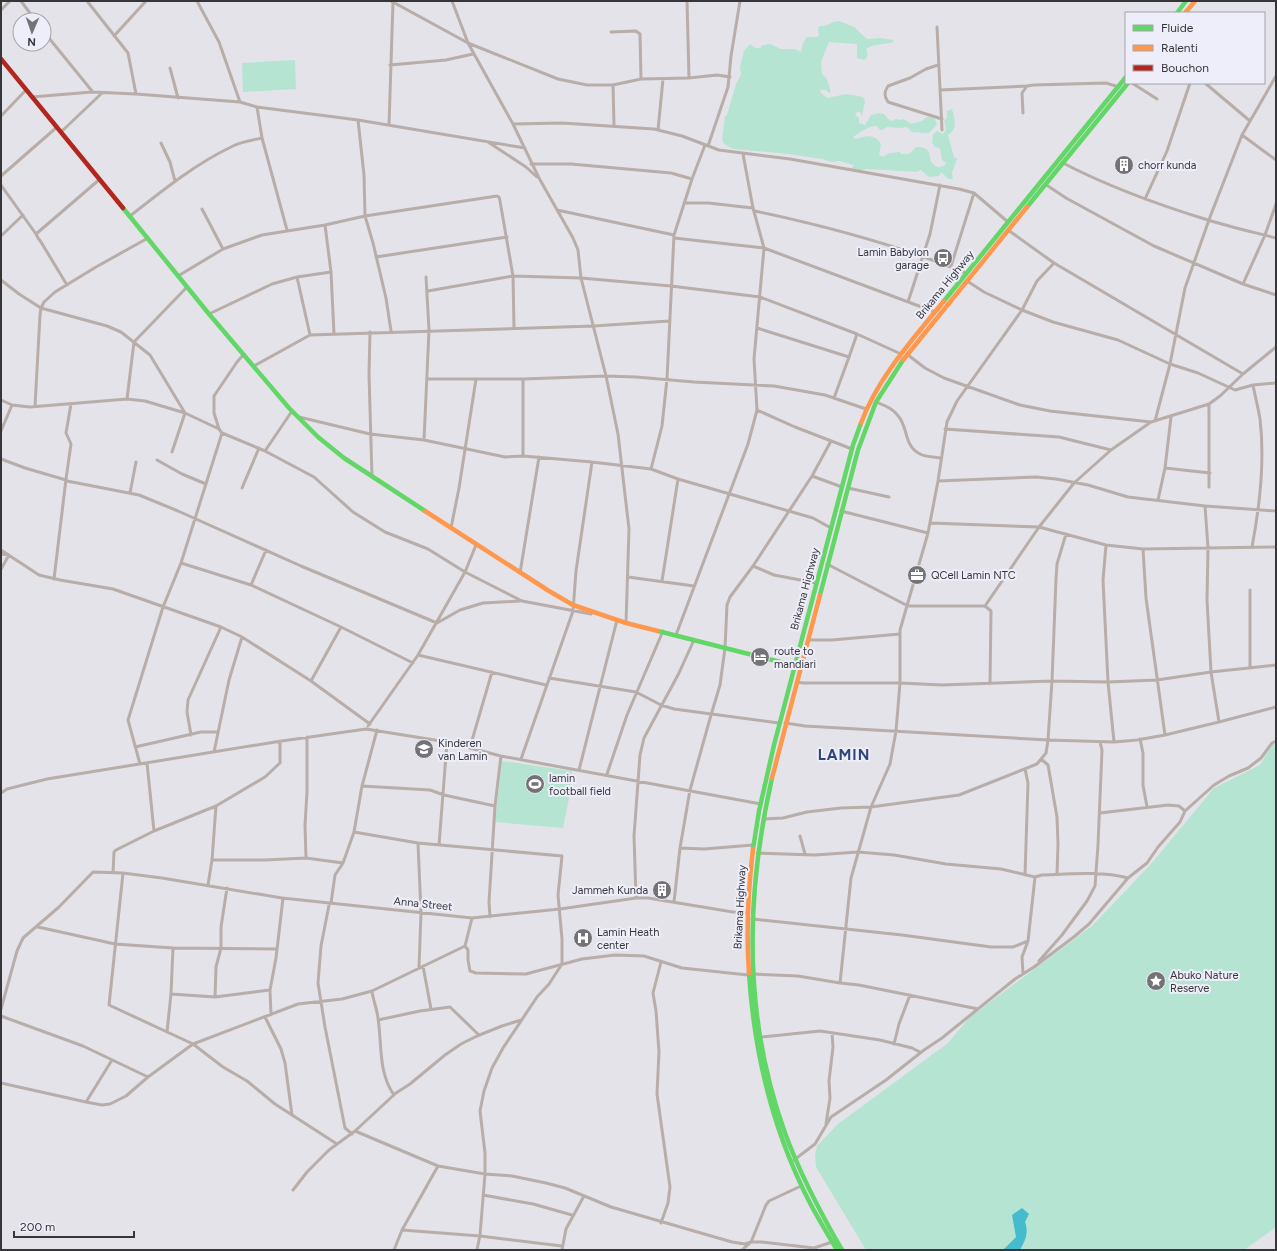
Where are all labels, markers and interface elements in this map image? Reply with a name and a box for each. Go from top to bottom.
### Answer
north arrow [12,12,52,52]
legend [1125,12,1265,84]
text: Fluide [1161,21,1194,35]
text: N [27,35,36,48]
text: Ralenti [1161,41,1198,55]
text: Bouchon [1161,61,1209,75]
building icon: chorr kunda [1113,154,1135,176]
place label: chorr kunda [1138,159,1196,172]
place label: Lamin Babylon garage [858,246,929,272]
bus stop icon: Lamin Babylon garage [932,247,954,269]
street label: Brikama Highway [913,248,977,322]
street label: Brikama Highway [788,546,822,632]
office icon: QCell Lamin NTC [906,564,928,586]
place label: QCell Lamin NTC [931,569,1016,582]
place label: route to mandiari [774,645,816,671]
hotel icon: route to mandiari [749,646,771,668]
place label: Kinderen van Lamin [438,737,487,763]
school or university icon: Kinderen van Lamin [413,738,435,760]
district label: LAMIN [818,746,870,764]
place label: lamin football field [549,772,611,798]
sports icon: lamin football field [524,773,546,795]
street label: Brikama Highway [731,864,749,950]
building icon: Jammeh Kunda [651,879,673,901]
place label: Jammeh Kunda [572,884,648,897]
street label: Anna Street [393,894,453,914]
place label: Lamin Heath center [597,926,659,952]
hospital icon: Lamin Heath center [572,927,594,949]
place label: Abuko Nature Reserve [1170,969,1239,995]
place icon: Abuko Nature Reserve [1145,970,1167,992]
scale bar [14,1213,134,1239]
text: 200 m [20,1220,55,1234]

